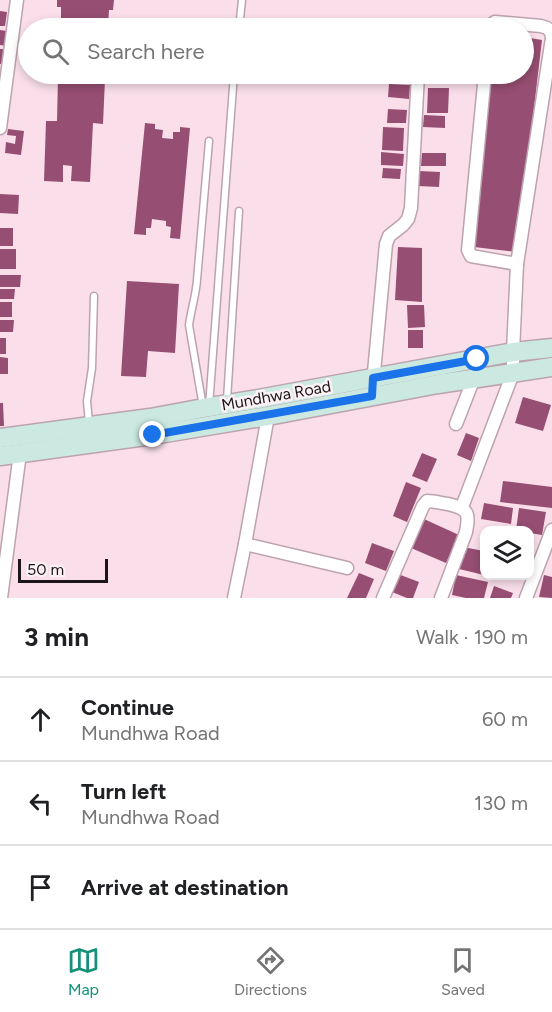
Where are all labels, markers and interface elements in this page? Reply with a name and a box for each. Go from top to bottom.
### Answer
search box [18,18,534,84]
icon: search [39,35,72,68]
text: Search here [87,38,205,65]
route start [463,345,489,371]
street label: Mundhwa Road [220,377,332,414]
route end [139,421,165,447]
map controls [480,526,534,580]
button: layers [480,526,534,580]
scale bar [18,556,108,584]
text: 50 m [27,560,64,579]
text: 3 min [24,621,89,653]
text: Walk · 190 m [416,625,528,649]
text: Continue [81,694,174,721]
icon: ahead [24,703,57,736]
text: 60 m [482,707,528,731]
text: Mundhwa Road [81,721,220,745]
text: Turn left [81,778,167,805]
icon: left [24,787,57,820]
text: 130 m [474,791,528,815]
text: Mundhwa Road [81,805,220,829]
icon: arrive [24,871,57,904]
text: Arrive at destination [81,874,289,901]
tab: Map [67,944,100,999]
tab: Directions [234,944,307,999]
tab: Saved [441,944,485,999]

